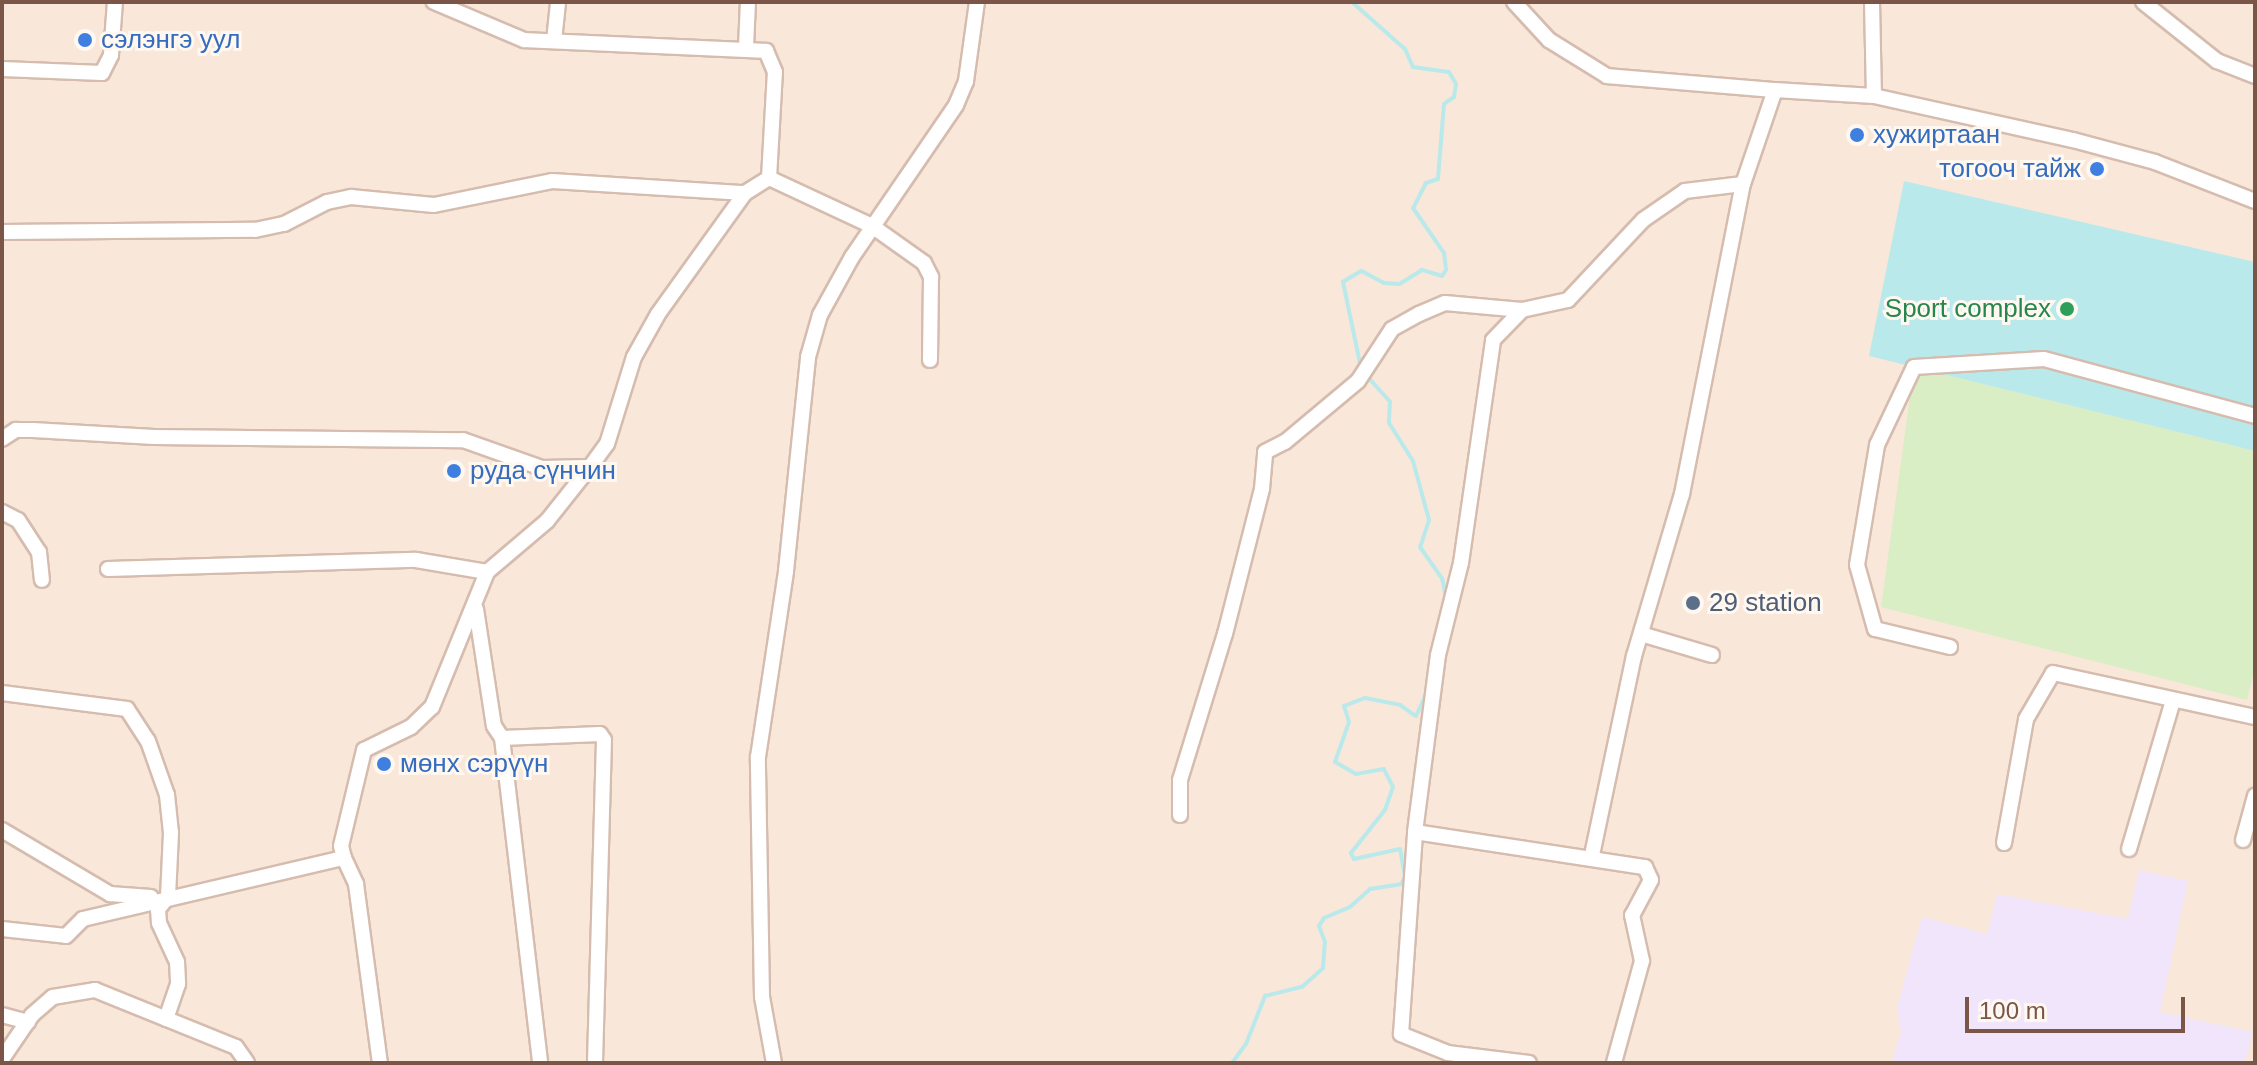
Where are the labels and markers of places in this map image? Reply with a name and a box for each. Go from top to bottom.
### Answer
place label: сэлэнгэ уул [101,24,240,56]
marker: сэлэнгэ уул [76,31,94,49]
place label: хужиртаан [1873,119,2000,151]
marker: хужиртаан [1848,126,1866,144]
place label: тогооч тайж [1939,153,2081,185]
marker: тогооч тайж [2088,160,2106,178]
place label: Sport complex [1885,293,2051,325]
marker: Sport complex [2058,300,2076,318]
place label: руда сүнчин [470,455,616,487]
marker: руда сүнчин [445,462,463,480]
place label: 29 station [1709,587,1822,619]
marker: 29 station [1684,594,1702,612]
place label: мөнх сэрүүн [400,748,548,780]
marker: мөнх сэрүүн [375,755,393,773]

